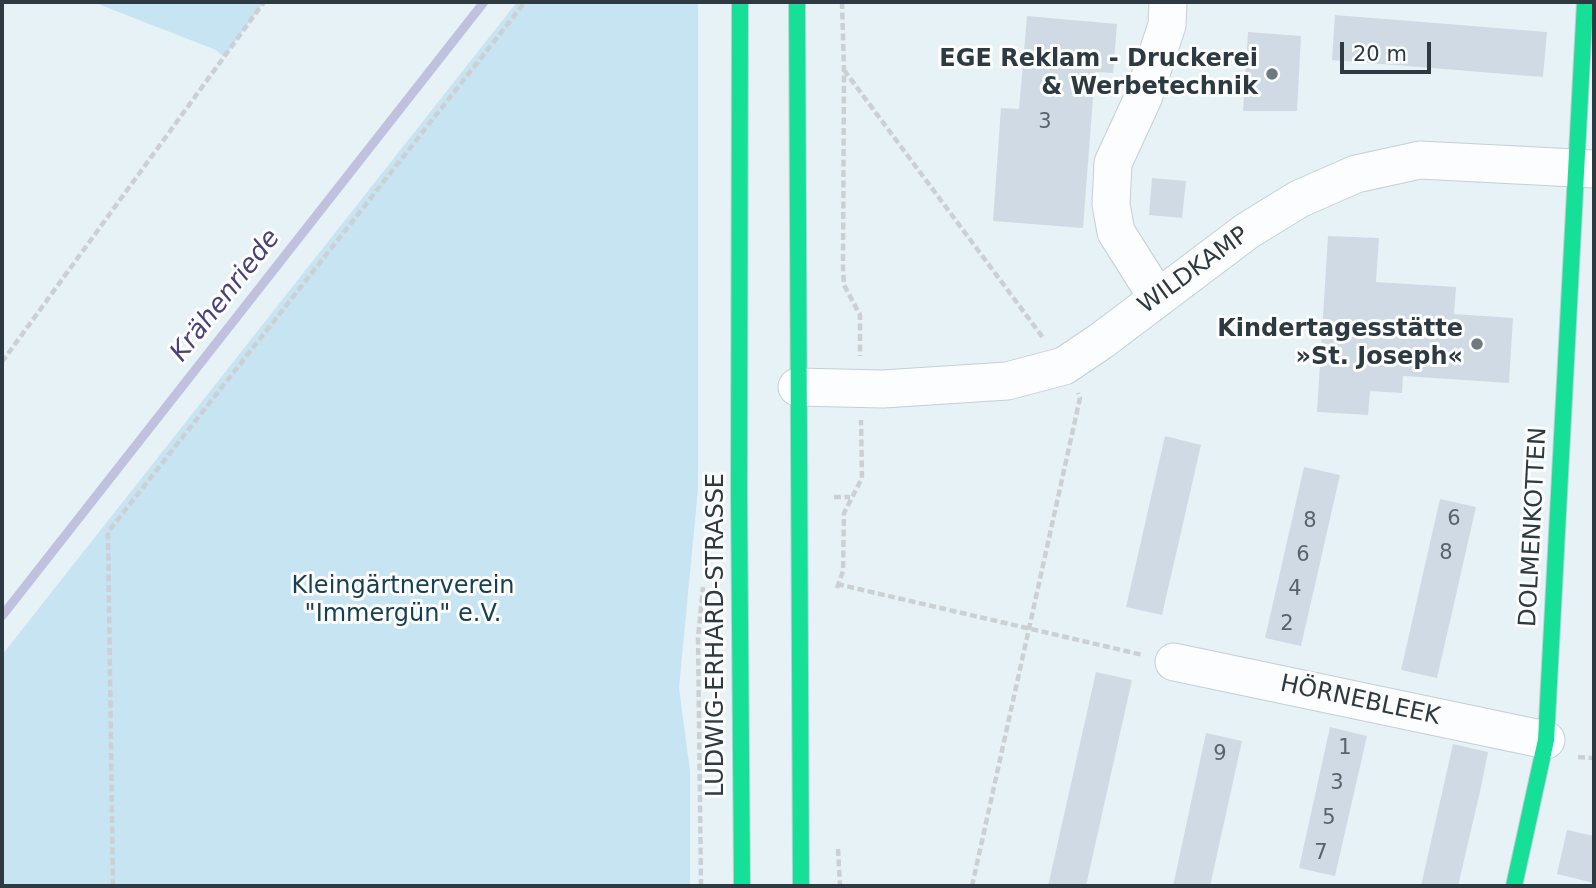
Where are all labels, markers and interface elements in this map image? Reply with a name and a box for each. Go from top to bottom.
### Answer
scale bar [1344,28,1435,72]
text: 20 m [1353,42,1407,66]
place label: EGE Reklam - Druckerei & Werbetechnik [939,46,1258,102]
marker: EGE Reklam - Druckerei & Werbetechnik [1264,66,1280,82]
house number: 3 [1038,110,1052,136]
street label: WILDKAMP [1133,221,1255,321]
water label: Krähenriede [165,224,287,368]
place label: Kindertagesstätte »St. Joseph« [1217,316,1463,372]
marker: Kindertagesstätte »St. Joseph« [1469,336,1485,352]
street label: DOLMENKOTTEN [1514,426,1554,628]
street label: LUDWIG-ERHARD-STRASSE [703,473,731,797]
house number: 6 [1447,507,1461,533]
house number: 8 [1303,509,1317,535]
house number: 8 [1439,541,1453,567]
house number: 6 [1296,543,1310,569]
park label: Kleingärtnerverein "Immergün" e.V. [291,573,515,629]
house number: 4 [1288,577,1302,603]
house number: 2 [1280,612,1294,638]
street label: HÖRNEBLEEK [1277,670,1443,732]
house number: 1 [1338,736,1352,762]
house number: 9 [1213,742,1227,768]
house number: 3 [1330,771,1344,797]
house number: 5 [1322,806,1336,832]
house number: 7 [1314,841,1328,867]

